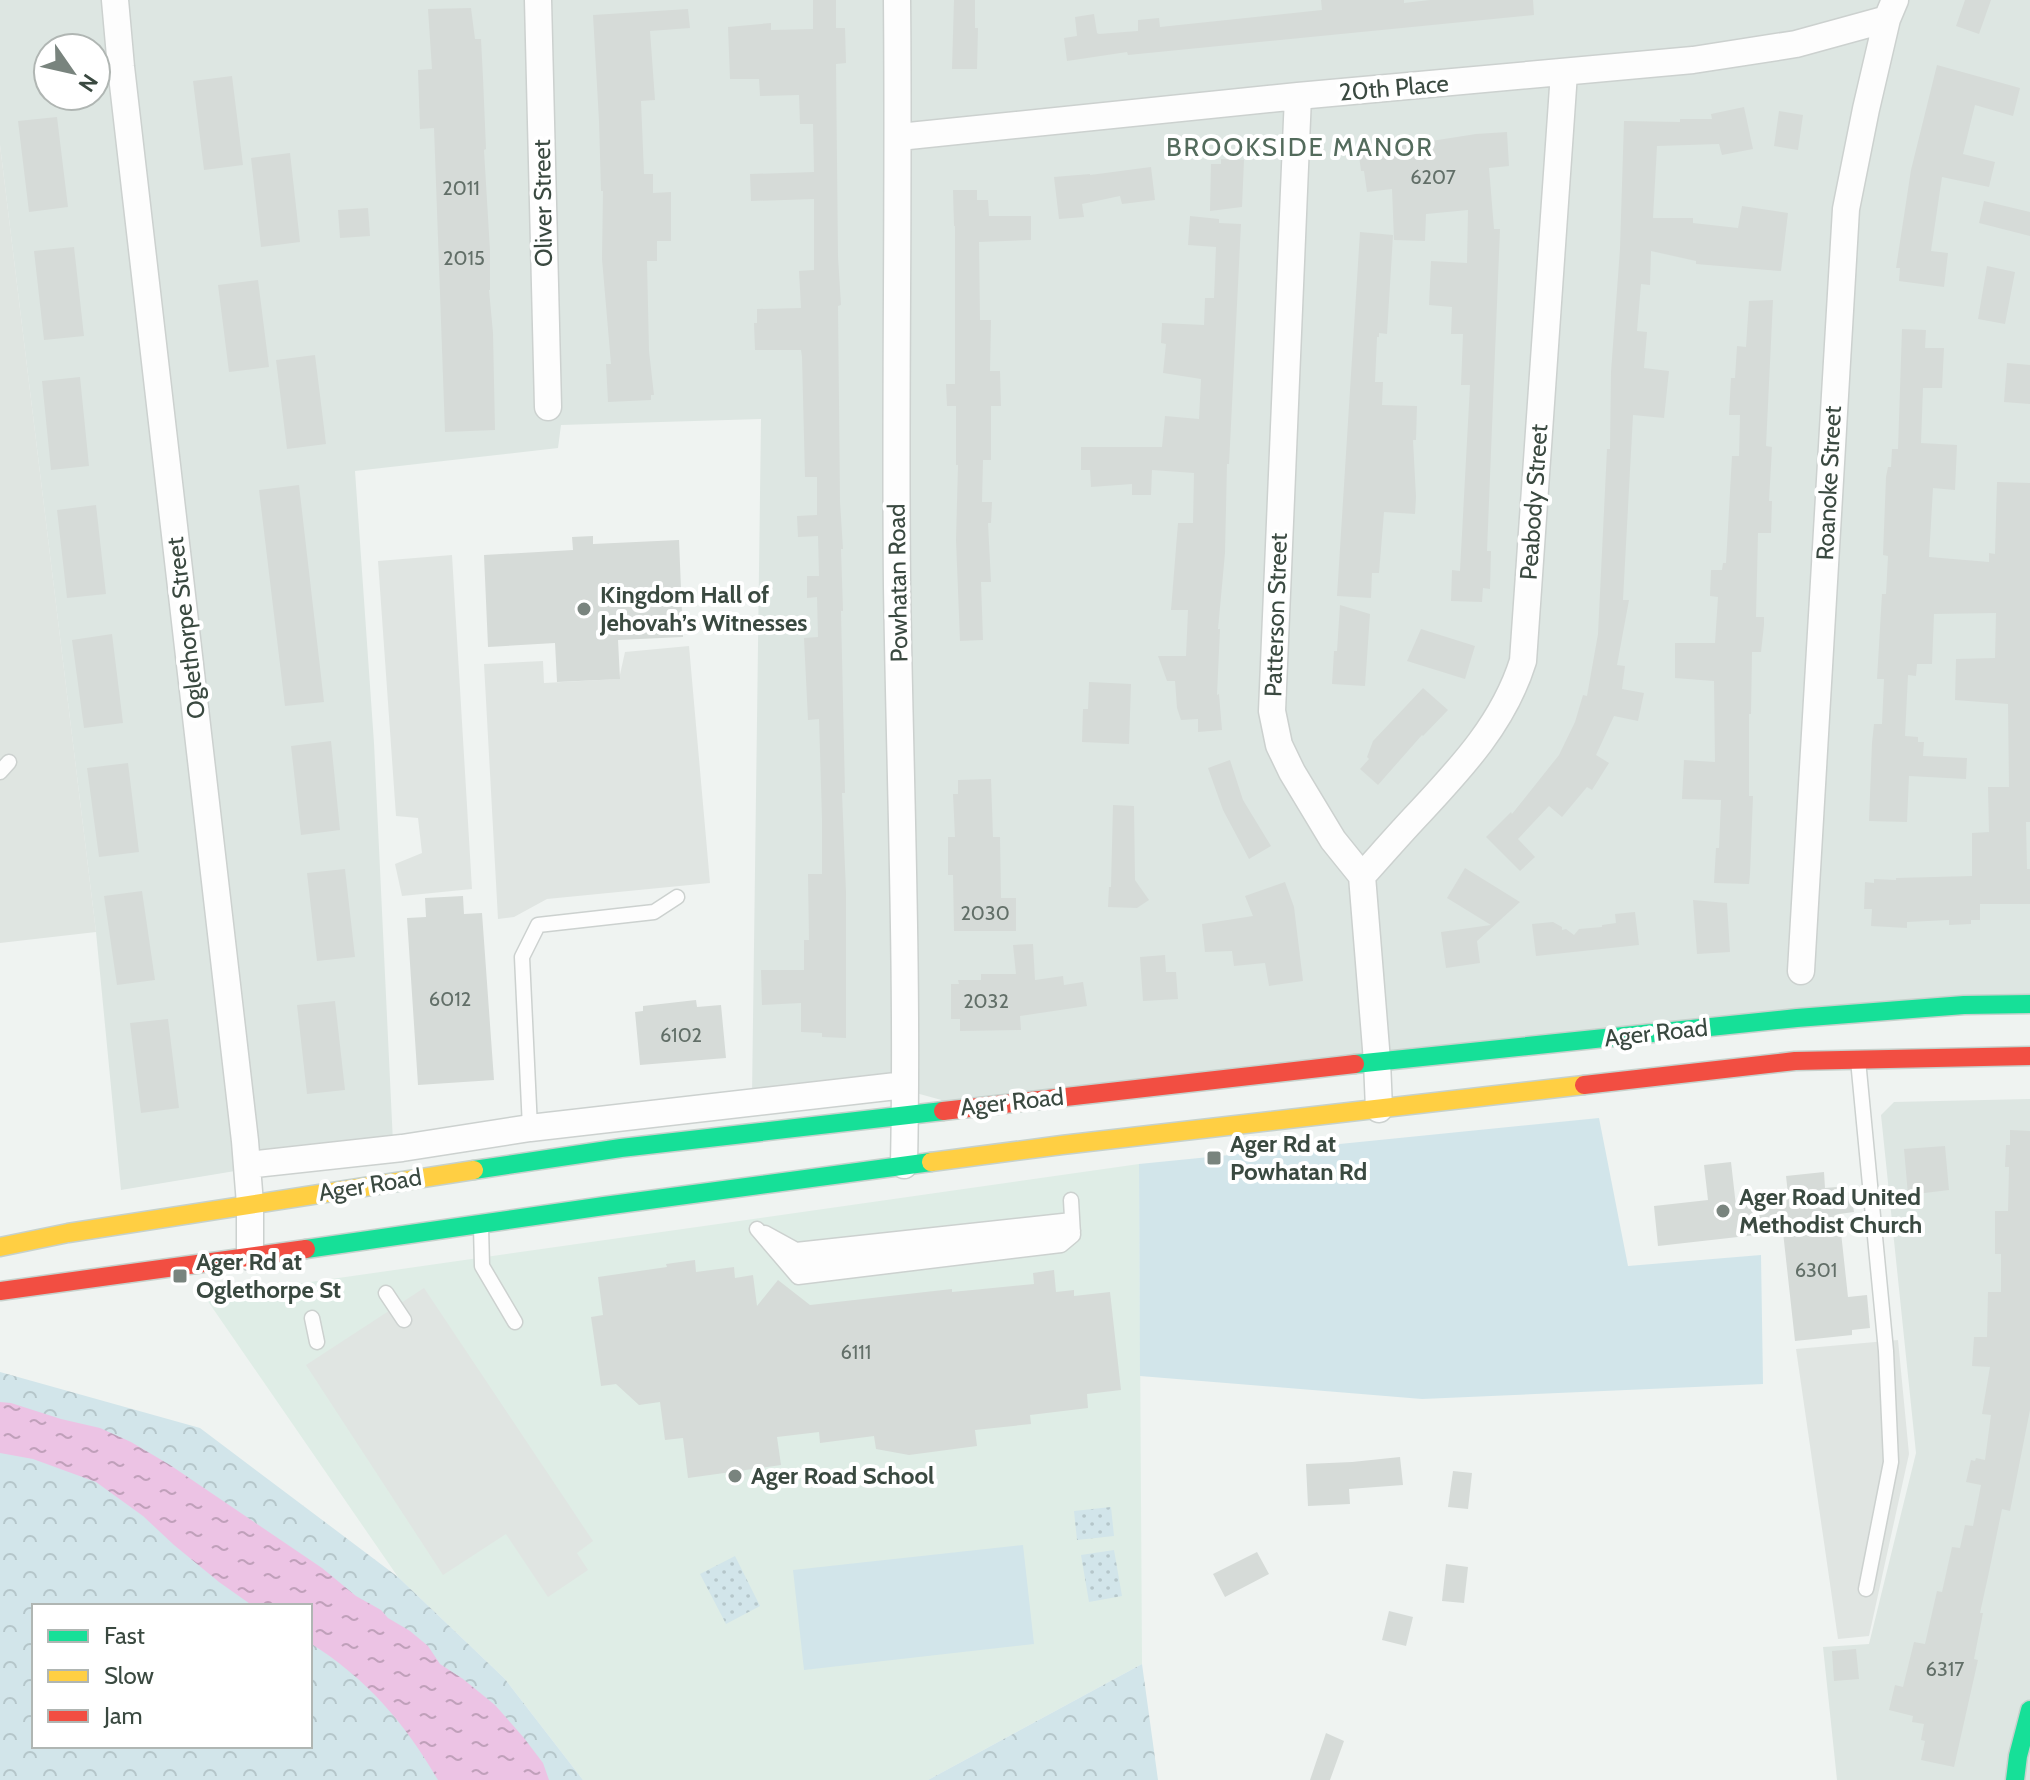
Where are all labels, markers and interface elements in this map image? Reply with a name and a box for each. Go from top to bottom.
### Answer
north arrow [32,32,112,112]
street label: 20th Place [1338,68,1450,107]
text: N [73,69,104,97]
district label: BROOKSIDE MANOR [1166,131,1434,163]
street label: Oliver Street [527,139,558,267]
house number: 6207 [1410,165,1456,189]
house number: 2011 [442,176,480,200]
house number: 2015 [443,246,485,270]
street label: Roanoke Street [1810,405,1847,561]
street label: Peabody Street [1514,423,1553,581]
street label: Powhatan Road [882,503,913,663]
street label: Patterson Street [1258,532,1293,698]
street label: Oglethorpe Street [160,536,211,721]
place label: Kingdom Hall of Jehovah’s Witnesses [599,580,807,637]
marker: Kingdom Hall of Jehovah’s Witnesses [575,600,593,618]
house number: 2030 [960,901,1010,925]
house number: 6012 [429,987,471,1011]
house number: 2032 [963,989,1009,1013]
street label: Ager Road [1603,1013,1709,1052]
house number: 6102 [660,1023,702,1047]
street label: Ager Road [959,1082,1065,1121]
place label: Ager Rd at Powhatan Rd [1230,1129,1367,1186]
marker: Ager Rd at Powhatan Rd [1205,1149,1223,1167]
street label: Ager Road [316,1162,423,1207]
place label: Ager Road United Methodist Church [1739,1182,1922,1239]
marker: Ager Road United Methodist Church [1714,1202,1732,1220]
place label: Ager Rd at Oglethorpe St [196,1247,341,1304]
house number: 6301 [1795,1258,1837,1282]
marker: Ager Rd at Oglethorpe St [171,1267,189,1285]
house number: 6111 [841,1340,871,1364]
place label: Ager Road School [751,1461,934,1490]
marker: Ager Road School [726,1467,744,1485]
legend [32,1604,312,1748]
text: Fast [104,1621,145,1650]
house number: 6317 [1926,1657,1964,1681]
text: Slow [104,1661,154,1690]
text: Jam [103,1701,142,1730]

